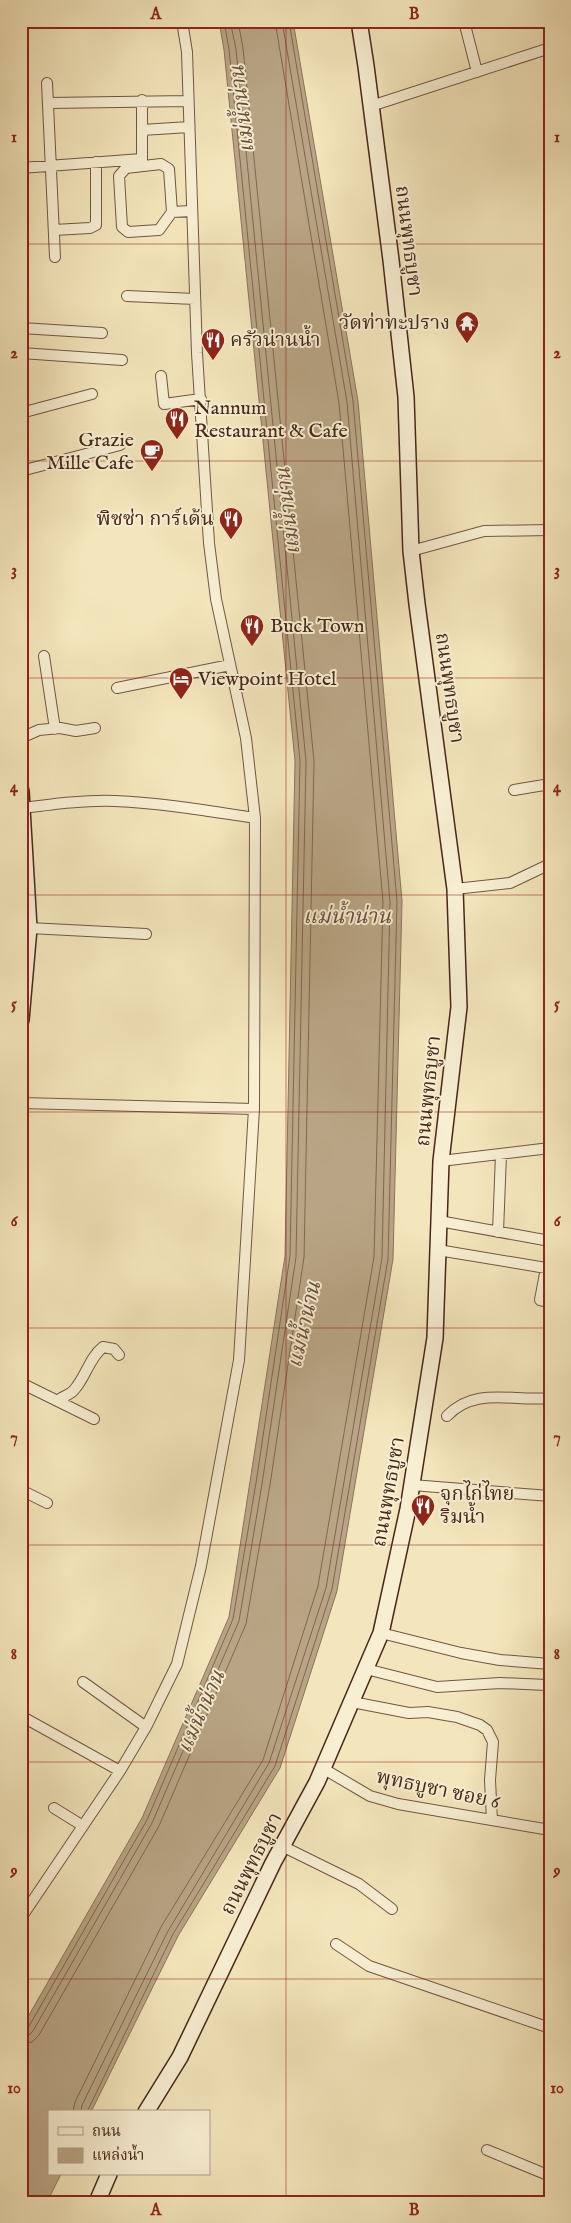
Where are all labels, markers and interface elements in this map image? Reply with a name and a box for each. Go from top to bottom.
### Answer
text: A [150,5,163,25]
text: B [409,5,420,25]
water label: แม่น้ำน่าน [220,64,262,155]
text: 1 [11,128,17,148]
text: 1 [554,128,560,148]
street label: ถนนพุทธบูชา [389,184,427,298]
temple icon: วัดท่าทะปราง [454,310,480,344]
place label: วัดท่าทะปราง [339,311,450,336]
place label: ครัวน่านน้ำ [230,324,321,353]
restaurant icon: ครัวน่านน้ำ [200,327,226,361]
text: 2 [10,344,18,364]
text: 2 [553,344,561,364]
place label: Nannum Restaurant & Cafe [194,396,348,444]
restaurant icon: Nannum Restaurant & Cafe [164,406,190,440]
place label: Grazie Mille Cafe [46,428,134,476]
cafe icon: Grazie Mille Cafe [139,438,165,472]
water label: แม่น้ำน่าน [266,466,308,557]
restaurant icon: พิซซ่า การ์เด้น [218,506,244,540]
place label: พิซซ่า การ์เด้น [96,507,214,532]
text: 3 [11,561,17,581]
text: 3 [554,561,560,581]
restaurant icon: Buck Town [239,613,265,647]
place label: Buck Town [270,614,365,639]
street label: ถนนพุทธบูชา [429,631,469,745]
hotel icon: Viewpoint Hotel [168,666,194,700]
place label: Viewpoint Hotel [197,667,337,692]
text: 4 [10,778,19,798]
text: 4 [553,778,562,798]
water label: แม่น้ำน่าน [303,900,391,931]
text: 5 [11,995,17,1015]
text: 5 [554,995,560,1015]
street label: ถนนพุทธบูชา [411,1034,447,1148]
text: 6 [11,1212,19,1232]
text: 6 [554,1212,562,1232]
water label: แม่น้ำน่าน [278,1278,328,1371]
text: 7 [10,1428,18,1448]
text: 7 [553,1428,561,1448]
street label: ถนนพุทธบูชา [367,1435,411,1549]
place label: จุกไก่ไทย ริมน้ำ [440,1480,515,1530]
restaurant icon: จุกไก่ไทย ริมน้ำ [410,1493,436,1527]
text: 8 [11,1645,17,1665]
text: 8 [554,1645,560,1665]
water label: แม่น้ำน่าน [168,1665,232,1758]
street label: พุทธบูชา ซอย 6 [374,1765,503,1815]
street label: ถนนพุทธบูชา [216,1809,288,1919]
text: 9 [10,1862,18,1882]
text: 9 [553,1862,561,1882]
text: 10 [7,2079,21,2099]
text: 10 [550,2079,564,2099]
legend [48,2110,210,2176]
text: ถนน [92,2122,121,2141]
text: แหล่งน้ำ [92,2144,144,2165]
text: A [150,2201,163,2221]
text: B [409,2201,420,2221]

